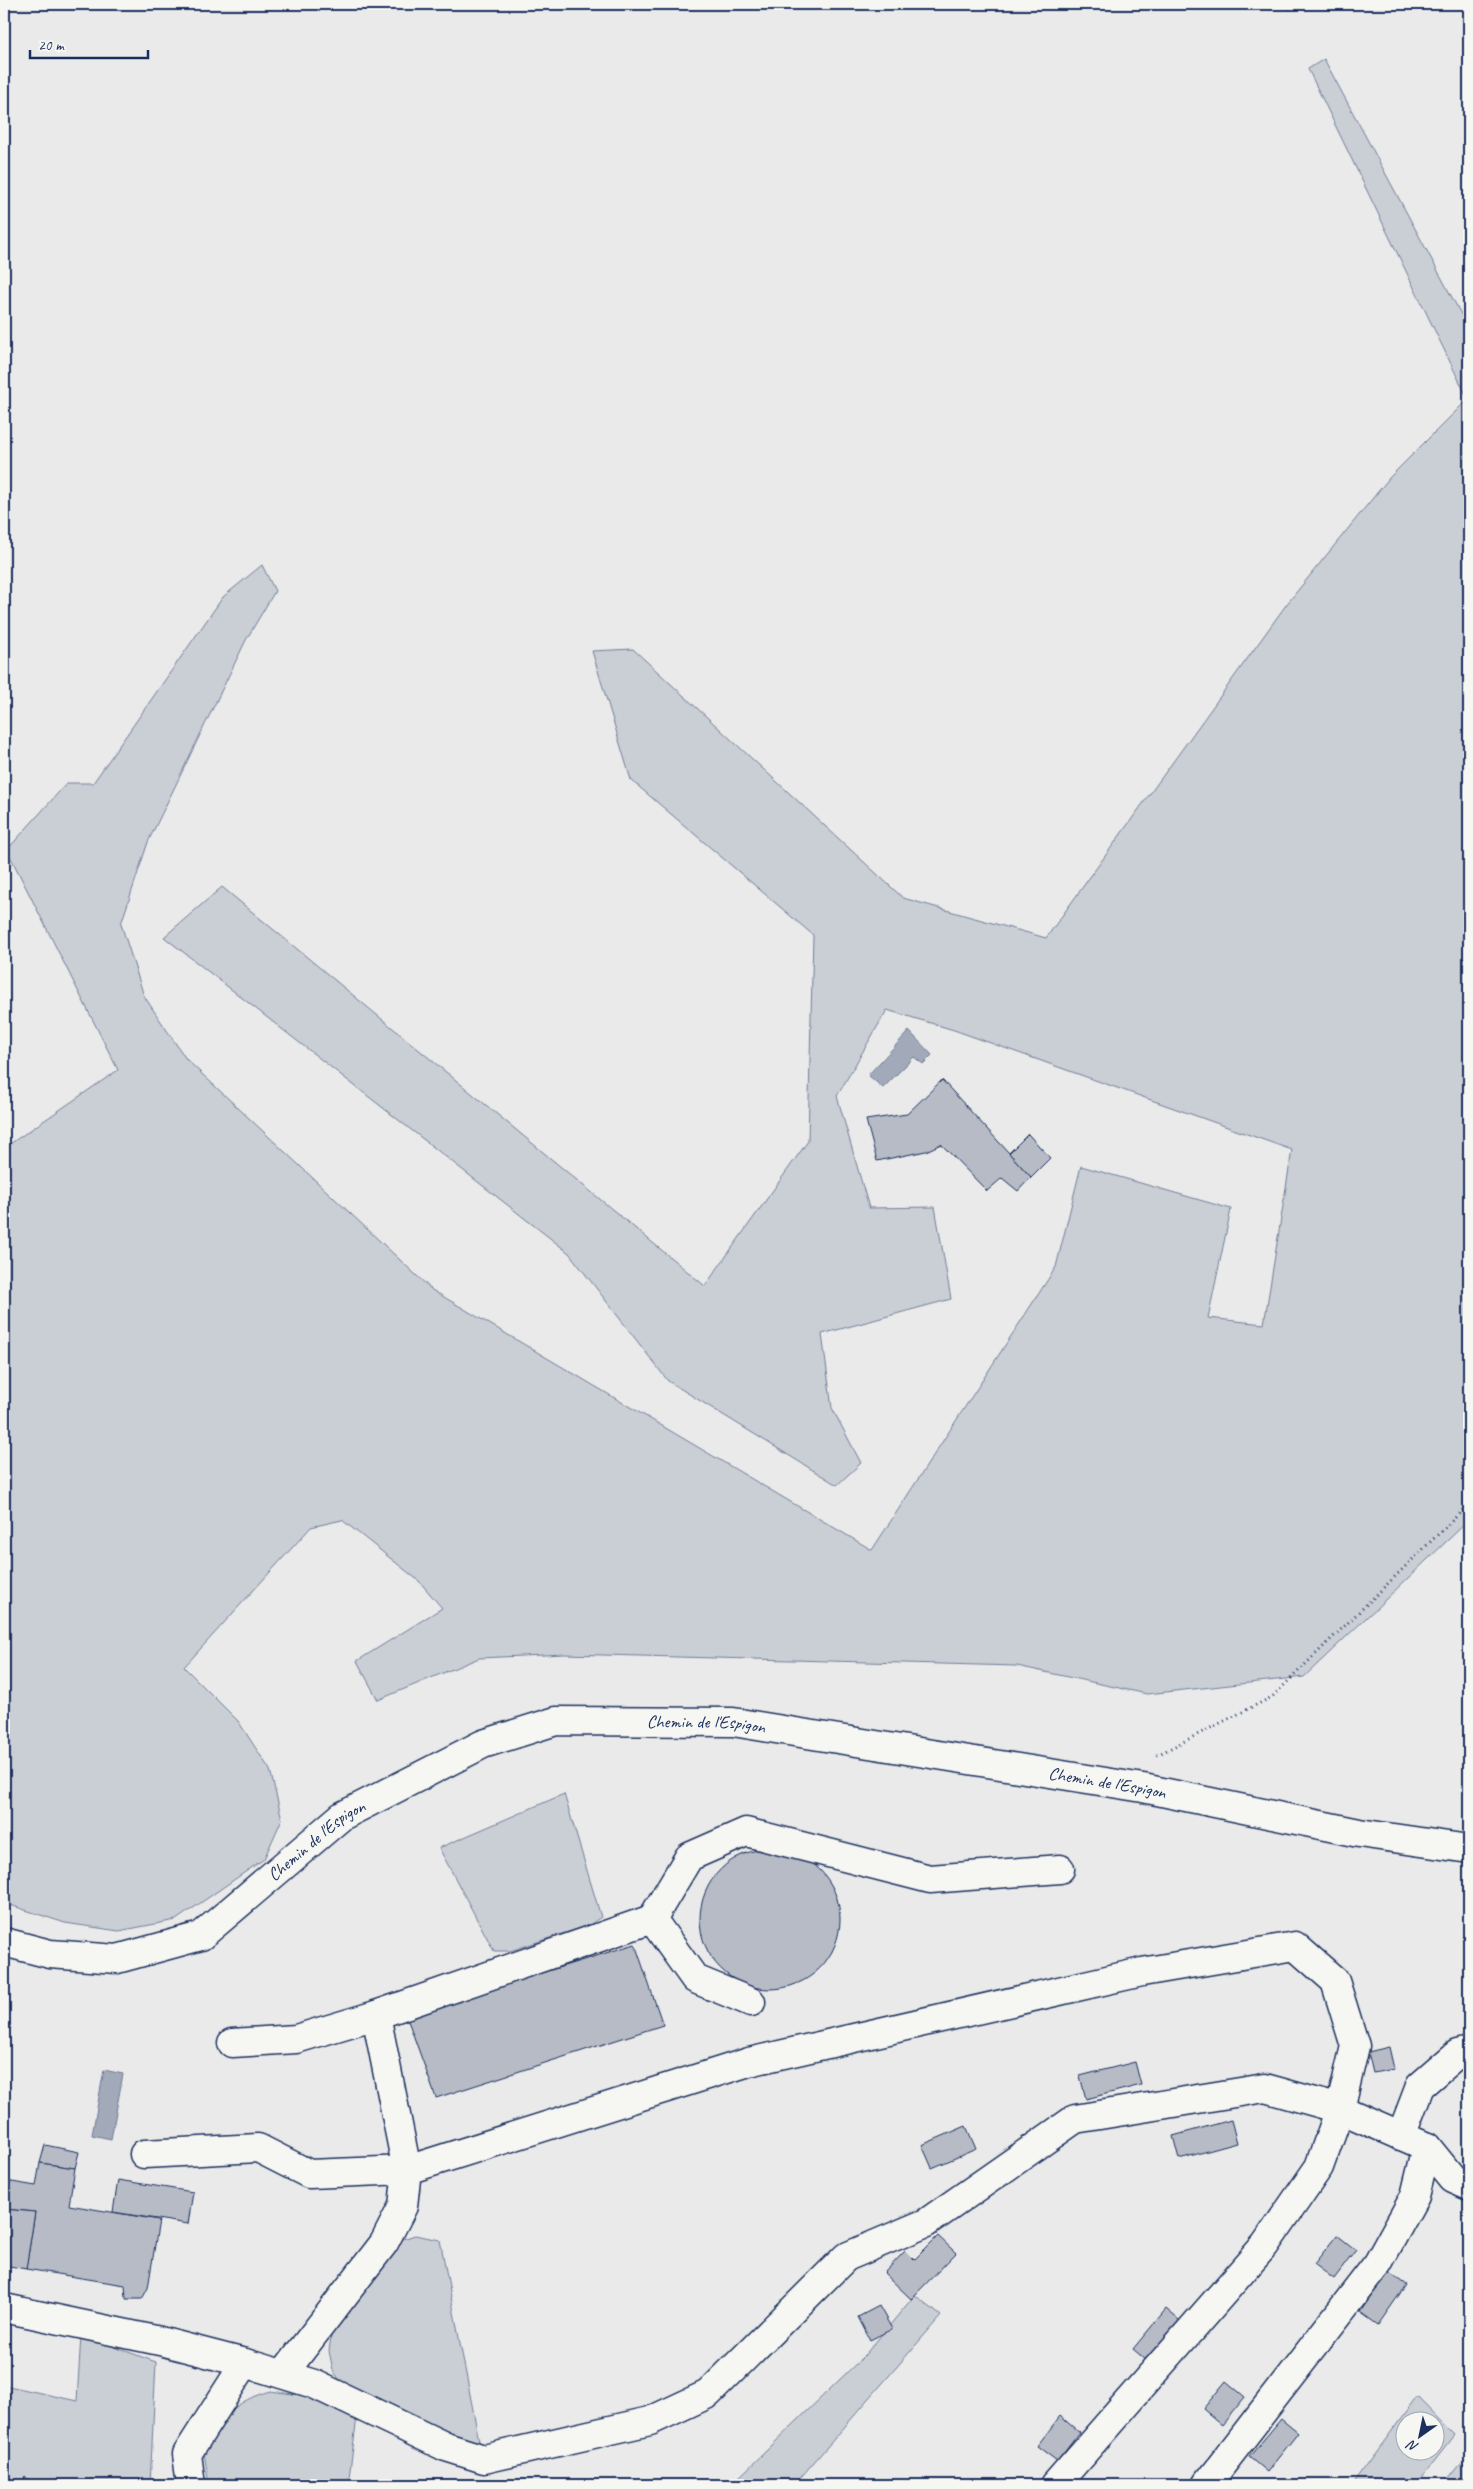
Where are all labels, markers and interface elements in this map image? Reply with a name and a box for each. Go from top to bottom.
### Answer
scale bar [30,28,148,60]
text: 20 m [38,36,65,55]
street label: Chemin de l'Espigon [647,1711,768,1738]
street label: Chemin de l'Espigon [1047,1762,1169,1804]
street label: Chemin de l'Espigon [263,1795,370,1886]
north arrow [1396,2412,1446,2462]
text: N [1403,2436,1421,2456]

